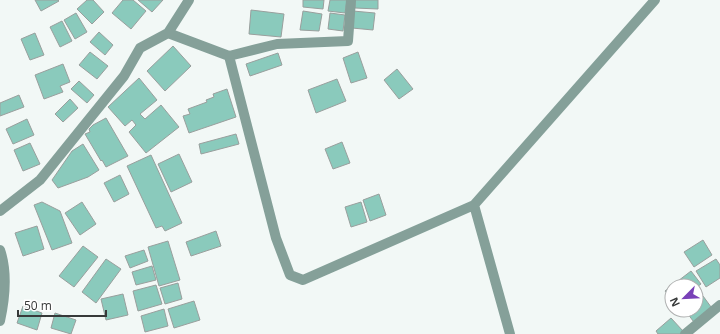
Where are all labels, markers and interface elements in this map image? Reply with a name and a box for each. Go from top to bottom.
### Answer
north arrow [664,278,704,318]
scale bar [18,292,106,318]
text: N [666,295,683,309]
text: 50 m [24,297,52,314]

